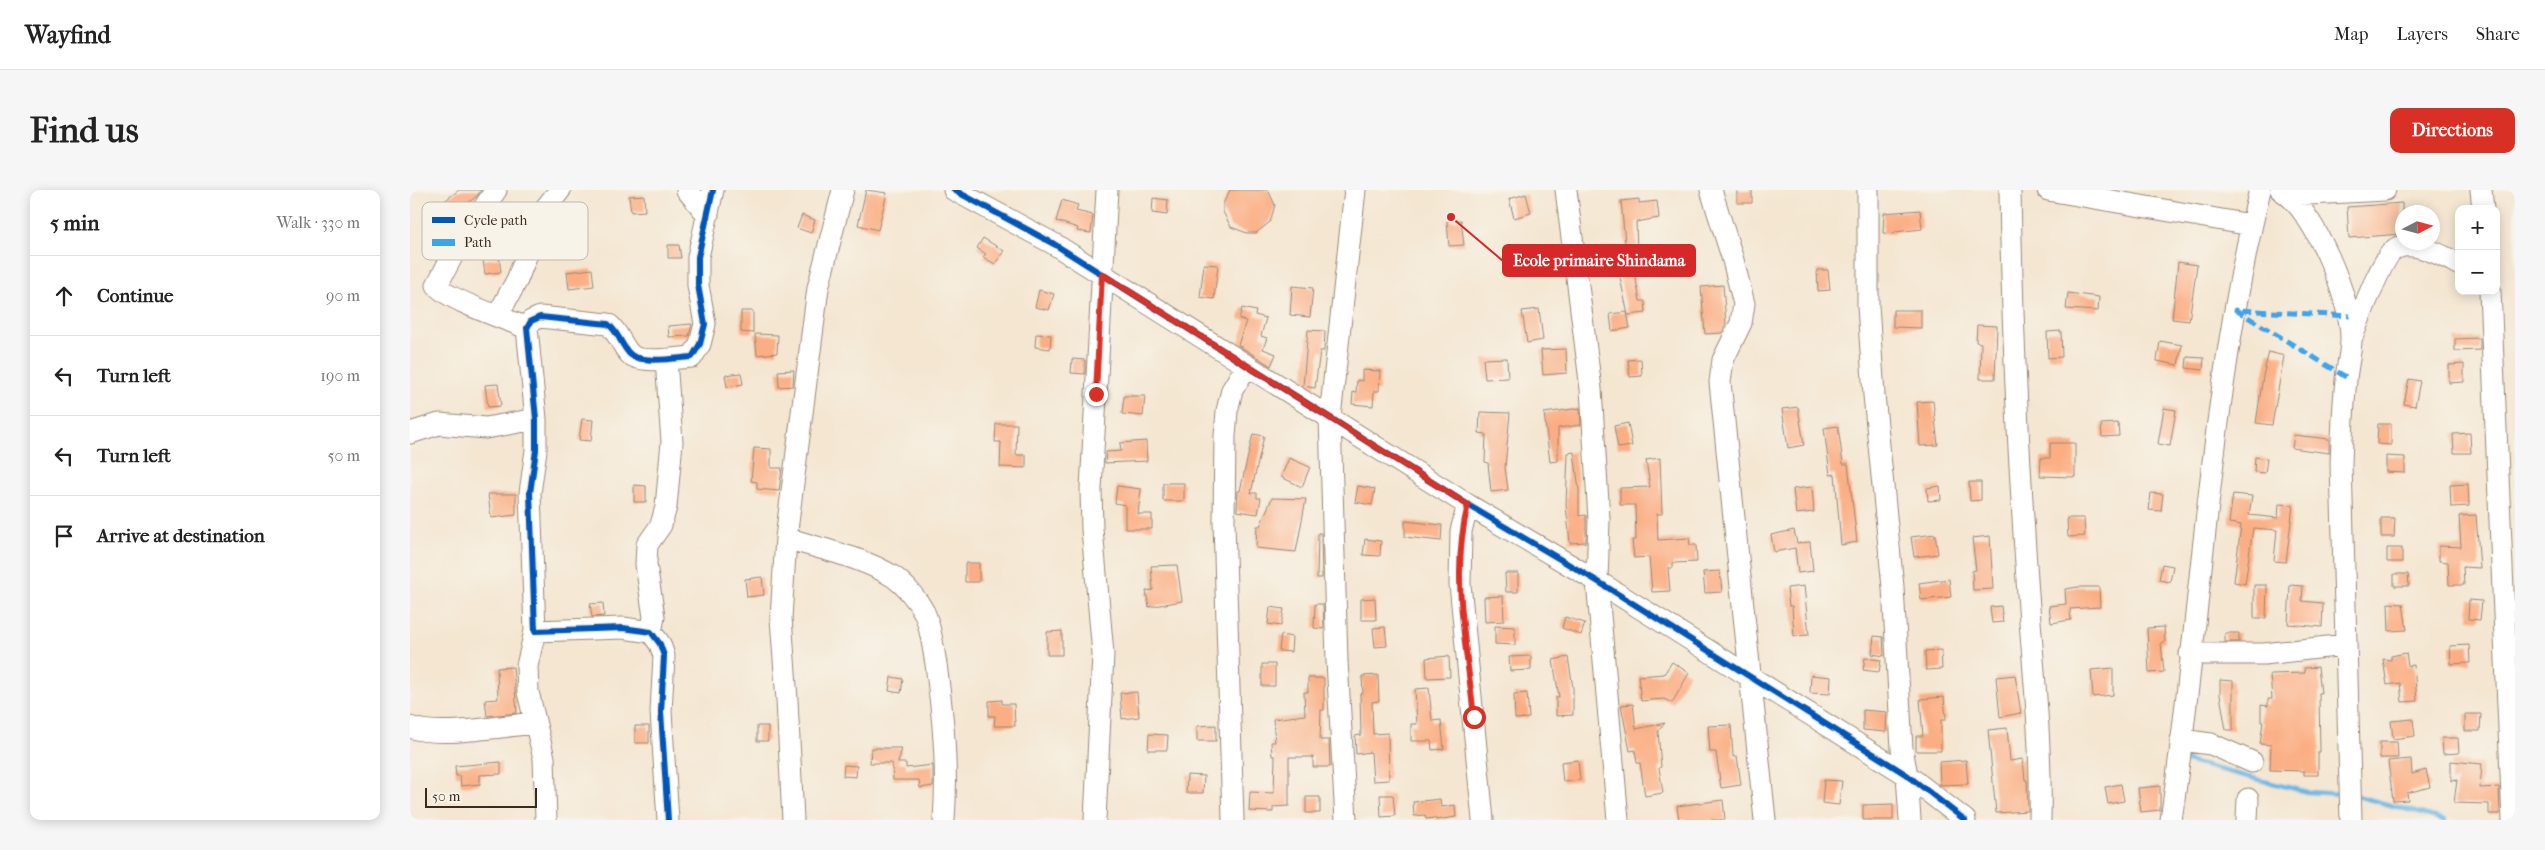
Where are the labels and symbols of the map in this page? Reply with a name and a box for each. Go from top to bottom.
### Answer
legend [422,202,588,260]
north arrow [2395,205,2440,250]
text: Cycle path [464,212,528,229]
text: Path [464,234,492,251]
callout: Ecole primaire Shindama [1503,245,1695,276]
text: Ecole primaire Shindama [1513,251,1686,271]
route end [1085,383,1108,406]
route start [1463,706,1486,729]
scale bar [425,785,538,808]

